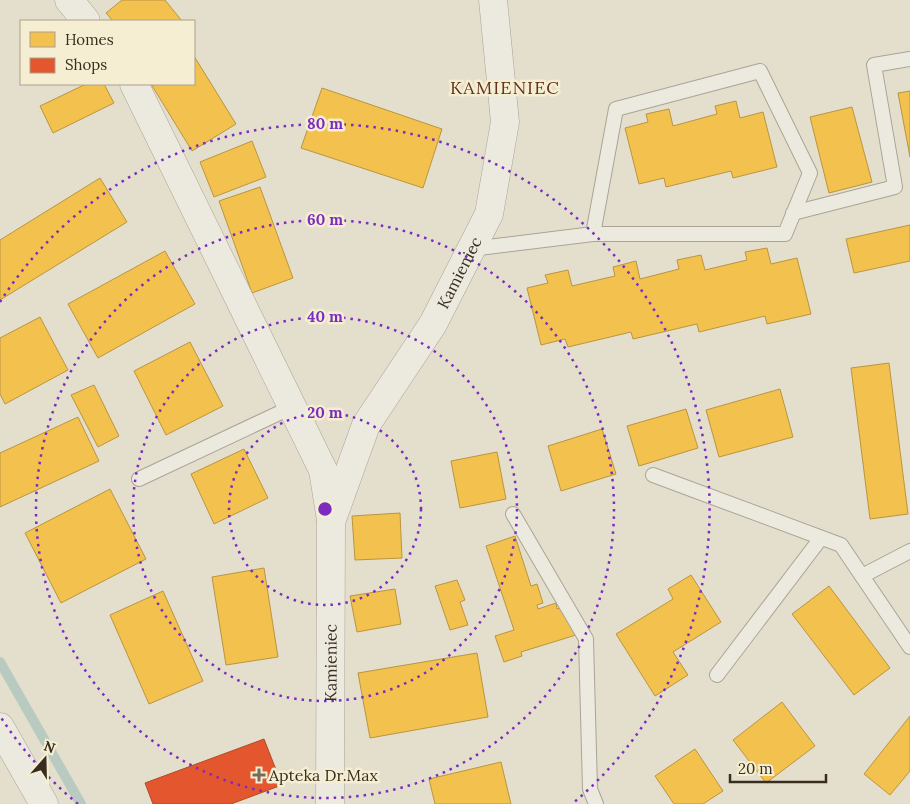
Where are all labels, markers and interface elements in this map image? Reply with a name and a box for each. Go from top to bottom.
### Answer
legend [20,20,195,85]
text: Homes [65,30,114,49]
text: Shops [65,55,107,74]
district label: KAMIENIEC [450,76,560,99]
text: 80 m [307,114,343,133]
text: 60 m [307,210,343,229]
street label: Kamieniec [433,233,486,312]
text: 40 m [307,307,343,326]
text: 20 m [307,403,343,422]
centre of rings [316,500,334,518]
street label: Kamieniec [320,624,341,702]
north arrow [20,734,70,784]
text: N [41,736,58,757]
scale bar [730,752,826,784]
text: 20 m [738,759,773,778]
place label: Apteka Dr.Max [268,765,379,785]
marker: Apteka Dr.Max [253,769,265,781]

